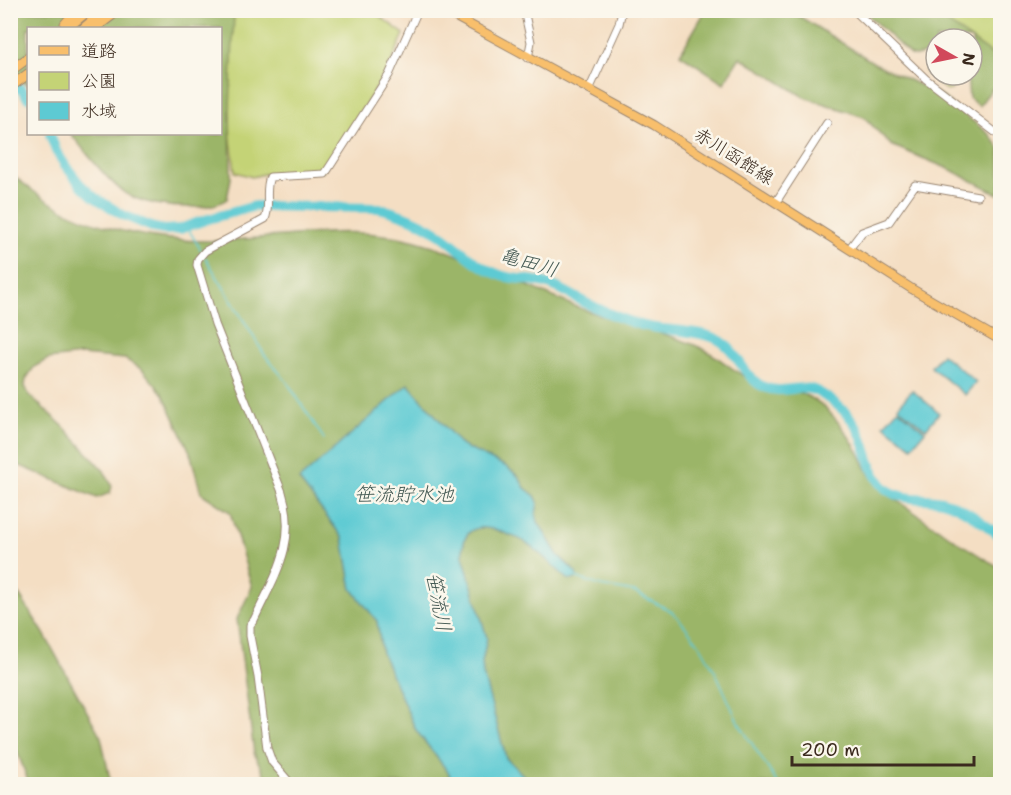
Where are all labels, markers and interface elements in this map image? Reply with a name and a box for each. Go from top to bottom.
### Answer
legend [27,27,222,135]
north arrow [924,27,984,87]
text: 道路 [81,39,117,63]
text: N [957,51,980,67]
text: 公園 [81,69,117,93]
text: 水域 [81,99,117,123]
street label: 赤川函館線 [689,122,779,190]
water label: 亀田川 [497,241,561,283]
water label: 笹流貯水池 [354,481,455,507]
water label: 笹流川 [421,570,457,634]
scale bar [792,729,974,767]
text: 200 m [801,738,860,762]

